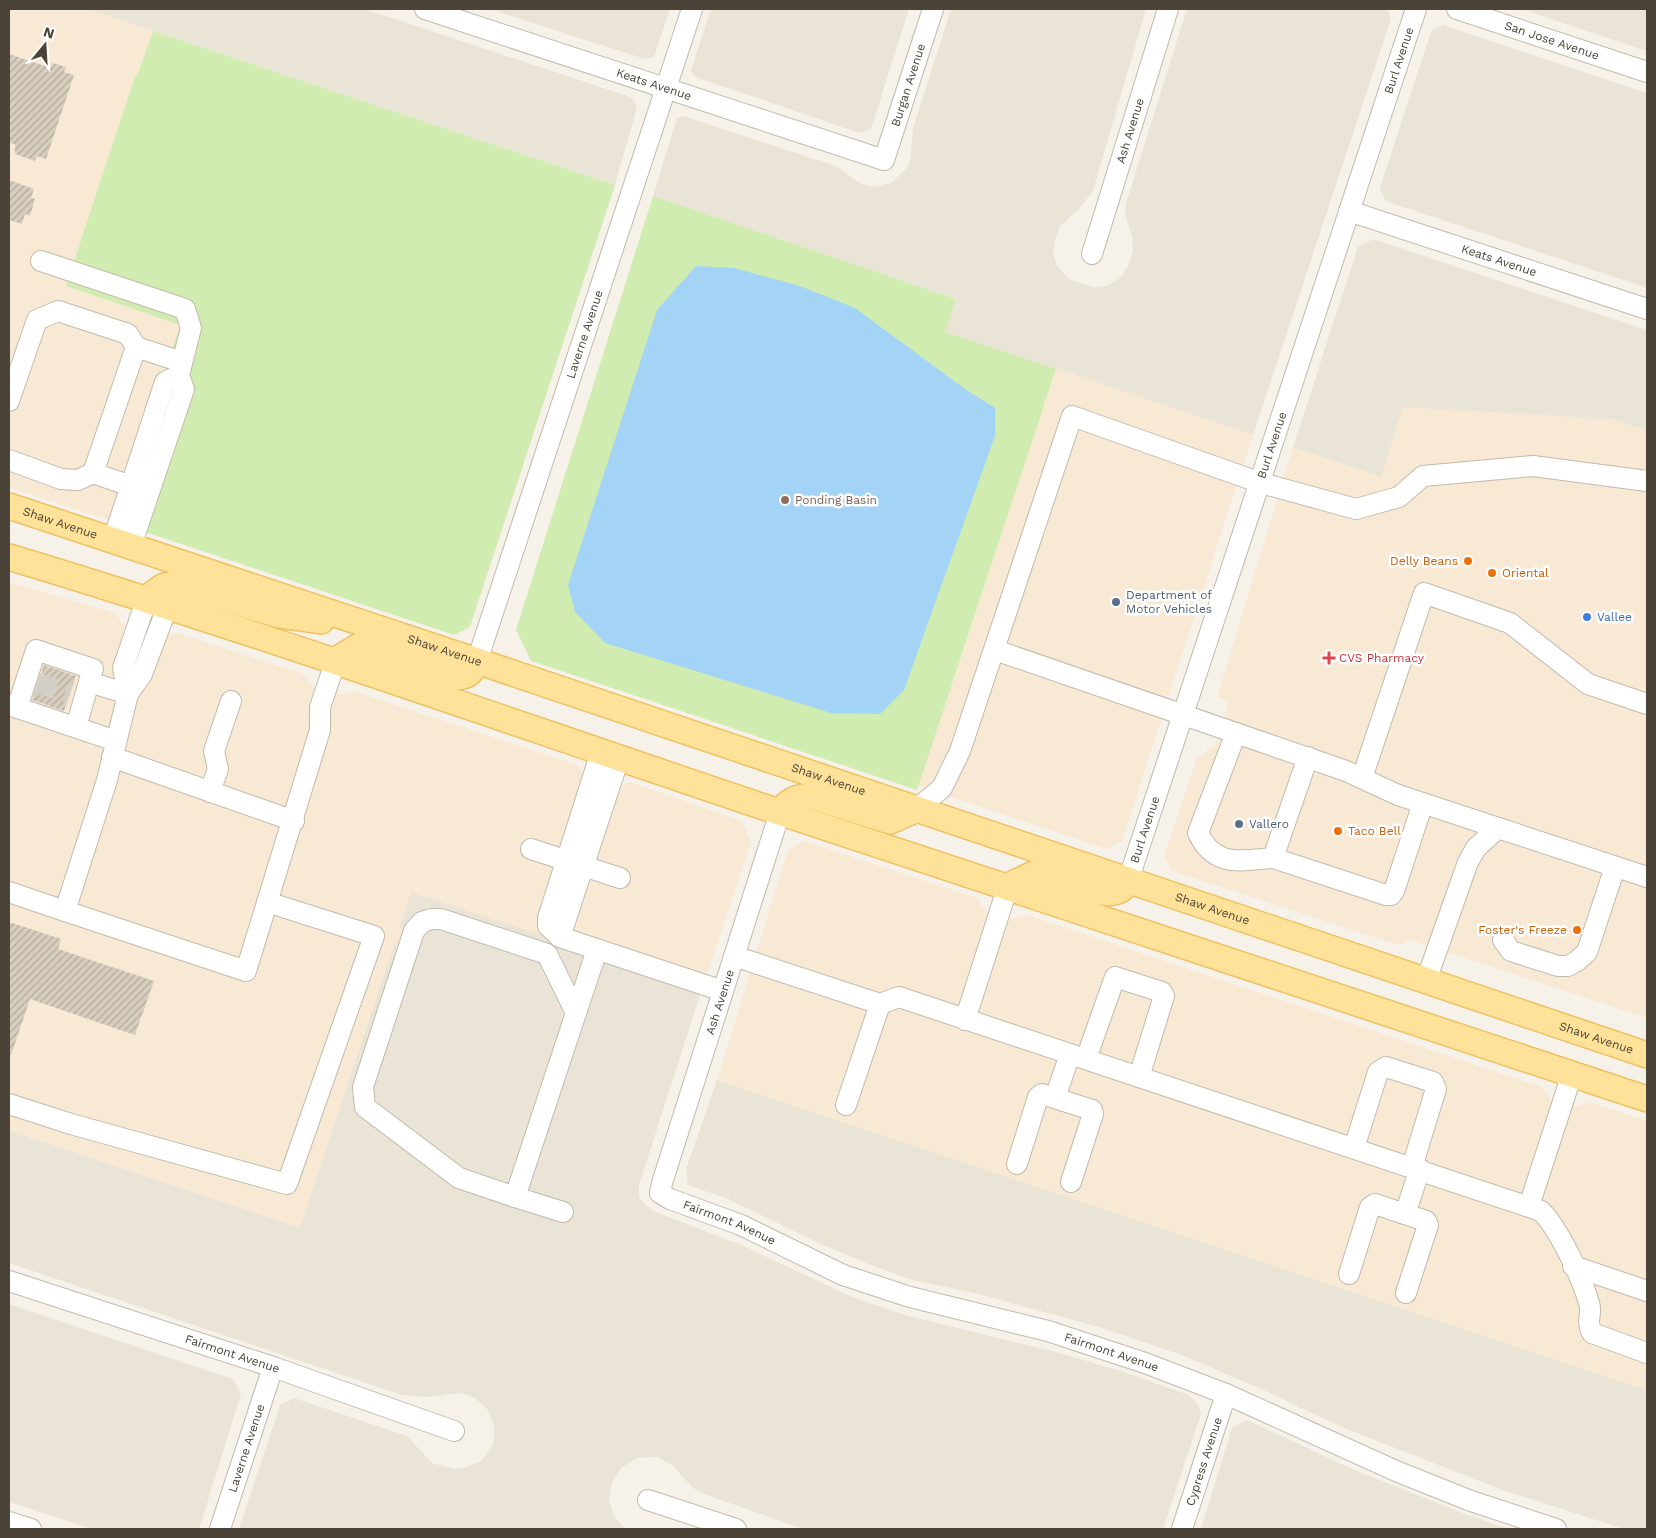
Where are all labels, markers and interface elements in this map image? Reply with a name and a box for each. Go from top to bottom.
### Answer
street label: San Jose Avenue [1503,18,1601,63]
north arrow [20,20,70,70]
text: N [42,23,56,42]
street label: Burl Avenue [1381,25,1417,96]
street label: Burgan Avenue [888,42,928,128]
street label: Keats Avenue [615,65,693,103]
street label: Ash Avenue [1113,96,1147,165]
street label: Keats Avenue [1460,241,1539,279]
street label: Laverne Avenue [564,288,606,380]
street label: Burl Avenue [1254,410,1290,480]
place label: Ponding Basin [795,493,877,507]
marker: Ponding Basin [779,494,791,506]
street label: Shaw Avenue [21,504,99,542]
place label: Delly Beans [1390,554,1458,568]
marker: Delly Beans [1462,555,1474,567]
place label: Oriental [1502,566,1549,580]
marker: Oriental [1486,567,1498,579]
place label: Department of Motor Vehicles [1126,588,1212,616]
marker: Department of Motor Vehicles [1110,596,1122,608]
place label: Vallee [1597,610,1632,624]
marker: Vallee [1581,611,1593,623]
street label: Shaw Avenue [406,631,484,669]
place label: CVS Pharmacy [1339,651,1425,665]
marker: CVS Pharmacy [1323,652,1335,664]
street label: Shaw Avenue [790,760,868,798]
street label: Burl Avenue [1127,794,1163,865]
place label: Vallero [1249,817,1289,831]
marker: Vallero [1233,818,1245,830]
place label: Taco Bell [1348,824,1401,838]
marker: Taco Bell [1332,825,1344,837]
street label: Shaw Avenue [1173,890,1252,928]
place label: Foster's Freeze [1478,923,1567,937]
marker: Foster's Freeze [1571,924,1583,936]
street label: Ash Avenue [703,968,737,1036]
street label: Shaw Avenue [1557,1019,1635,1057]
street label: Fairmont Avenue [681,1197,778,1248]
street label: Fairmont Avenue [1063,1330,1161,1375]
street label: Fairmont Avenue [183,1332,282,1376]
street label: Laverne Avenue [225,1402,267,1494]
street label: Cypress Avenue [1183,1415,1225,1508]

